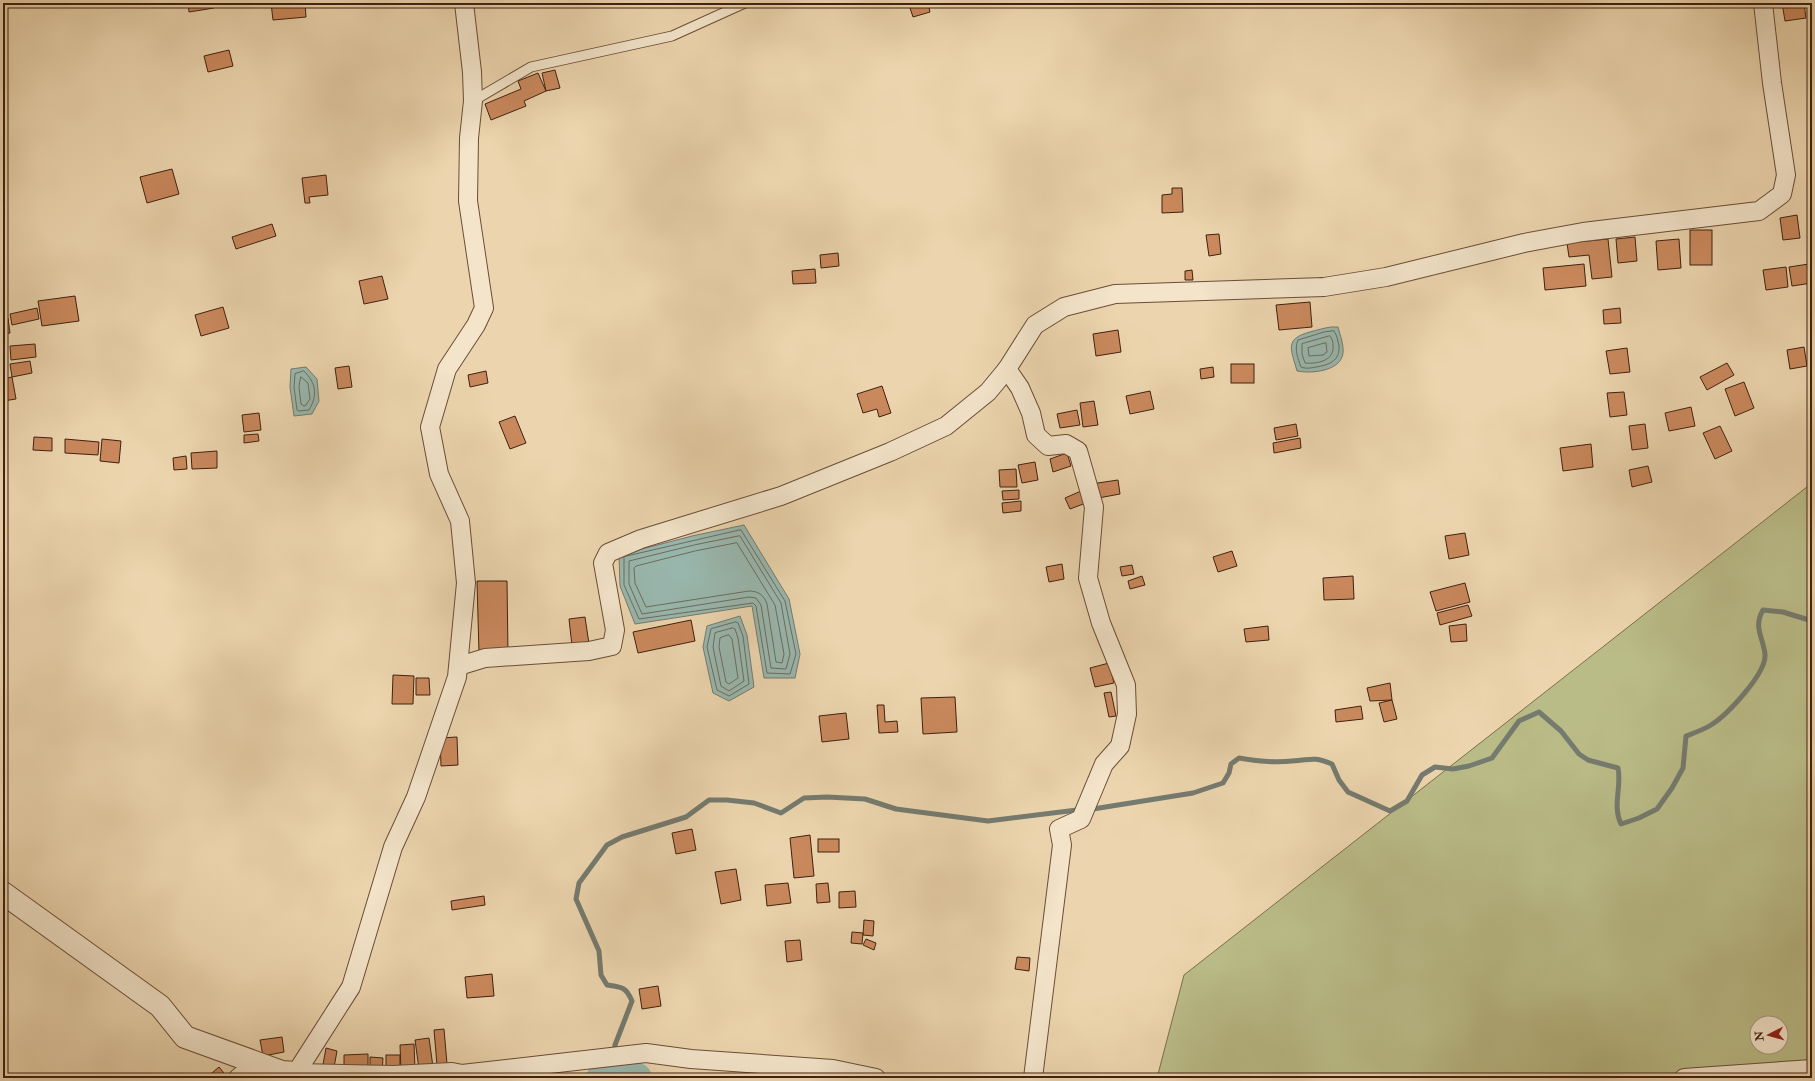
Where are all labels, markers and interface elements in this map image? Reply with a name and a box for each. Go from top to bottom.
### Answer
north arrow [1749,1015,1789,1055]
text: N [1752,1029,1767,1043]

